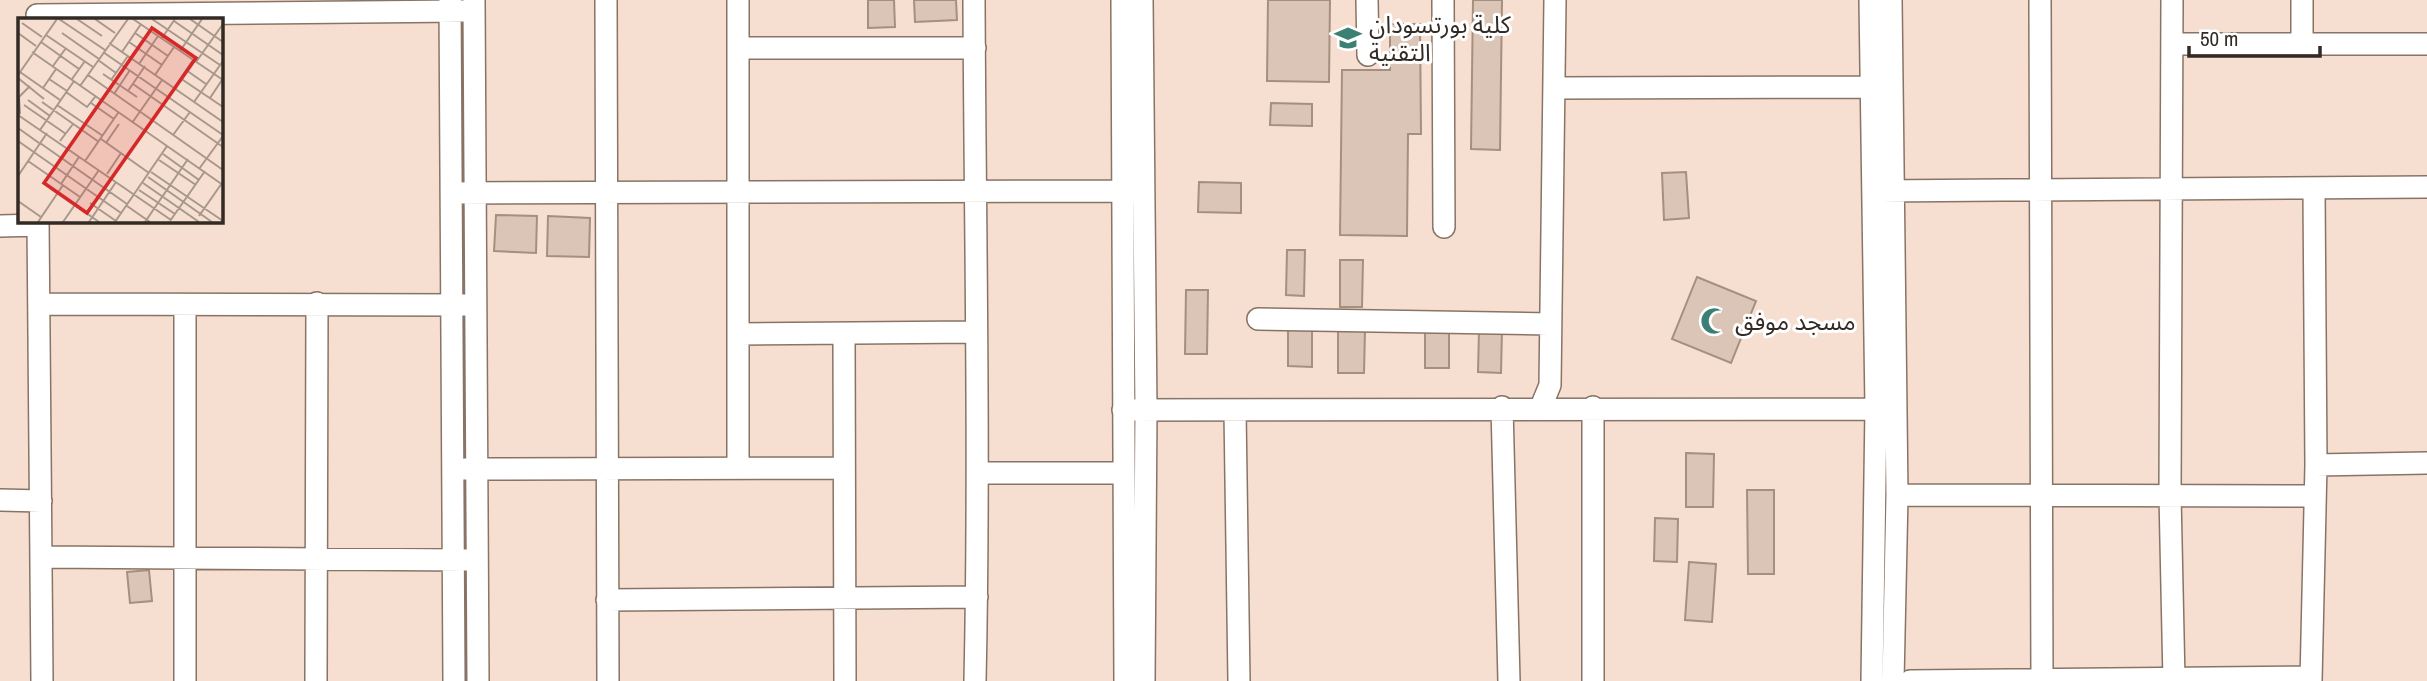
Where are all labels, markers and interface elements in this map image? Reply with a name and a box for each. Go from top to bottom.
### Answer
place label: كلية بورتسودان التقنية [1369,8,1512,68]
scale bar [2189,14,2320,58]
inset map [18,18,222,222]
school or university icon: كلية بورتسودان التقنية [1333,23,1363,53]
text: 50 m [2200,24,2238,53]
place label: مسجد موفق [1735,305,1856,337]
mosque icon: مسجد موفق [1699,306,1729,336]

